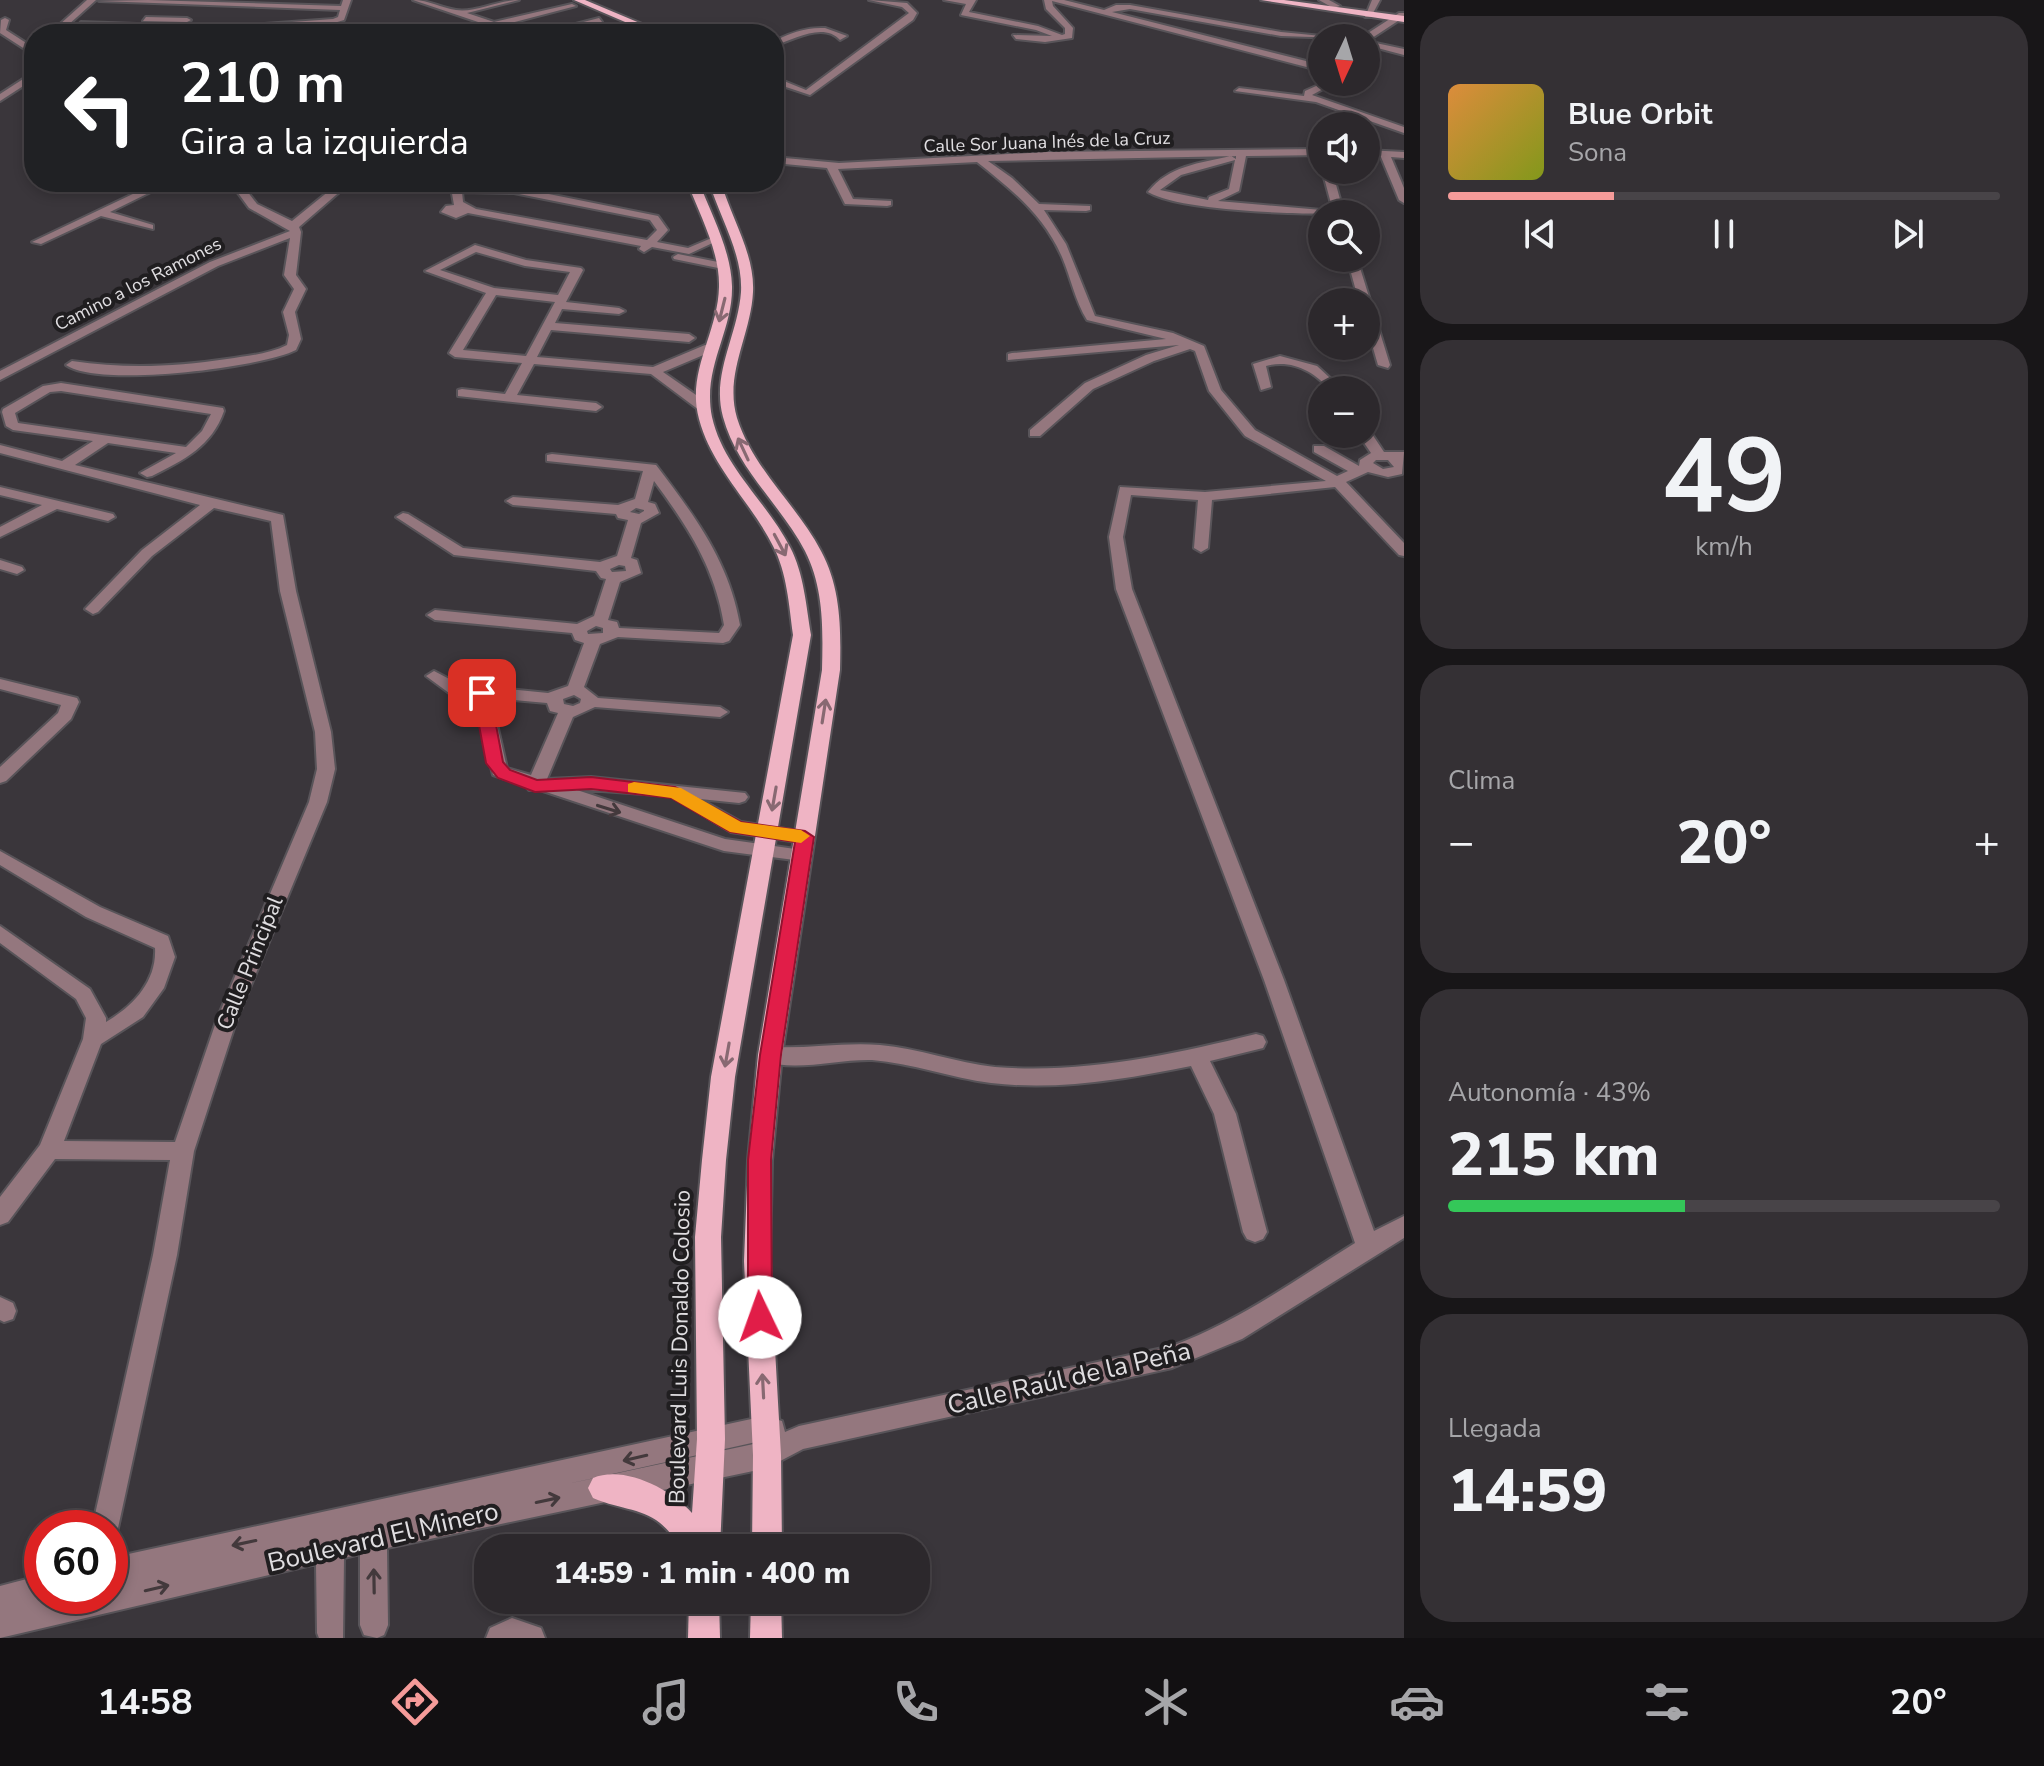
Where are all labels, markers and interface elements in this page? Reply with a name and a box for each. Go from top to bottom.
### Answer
north arrow [1308,24,1380,96]
map controls [1308,24,1380,448]
text: 210 m [180,45,345,122]
icon: left [48,56,152,160]
text: Blue Orbit [1568,94,1712,135]
button: sound [1308,112,1380,184]
text: Gira a la izquierda [180,118,469,167]
street label: Calle Sor Juana Inés de la Cruz [923,126,1171,158]
text: Sona [1568,135,1627,170]
button: search [1308,200,1380,272]
icon: previous [1518,212,1562,256]
icon: pause [1702,212,1746,256]
icon: next [1886,212,1930,256]
street label: Camino a los Ramones [51,232,225,336]
button: + [1308,288,1380,360]
one-way arrow [713,296,728,322]
button: − [1308,376,1380,448]
text: 49 [1662,406,1786,548]
one-way arrow [735,437,750,461]
text: km/h [1695,529,1753,564]
one-way arrow [772,533,788,556]
pin [448,659,516,727]
icon: arrive [460,671,504,715]
one-way arrow [817,699,832,724]
text: Clima [1448,763,1515,798]
one-way arrow [765,786,780,811]
one-way arrow [596,802,622,817]
text: 20° [1676,802,1772,884]
text: − [1448,813,1474,873]
text: + [1974,813,2000,873]
street label: Calle Principal [210,891,291,1034]
one-way arrow [719,1041,734,1067]
text: Autonomía · 43% [1448,1075,1651,1110]
text: 215 km [1448,1114,1660,1196]
street label: Boulevard Luis Donaldo Colosio [662,1190,698,1504]
position arrow [718,1275,802,1359]
street label: Calle Raúl de la Peña [944,1333,1194,1423]
one-way arrow [756,1373,771,1400]
text: Llegada [1448,1411,1541,1446]
text: 14:59 [1448,1450,1608,1532]
one-way arrow [623,1451,648,1466]
one-way arrow [534,1492,560,1507]
street label: Boulevard El Minero [264,1493,502,1581]
speed limit sign: 60 [24,1510,128,1614]
one-way arrow [232,1536,257,1551]
text: 14:59 · 1 min · 400 m [554,1553,850,1594]
one-way arrow [366,1568,381,1595]
one-way arrow [144,1580,170,1595]
icon: directions [387,1674,443,1730]
icon: music [638,1674,694,1730]
icon: phone [888,1674,944,1730]
icon: climate [1138,1674,1194,1730]
icon: car [1389,1674,1445,1730]
icon: filters [1639,1674,1695,1730]
text: 14:58 [97,1678,193,1727]
text: 20° [1890,1678,1947,1727]

